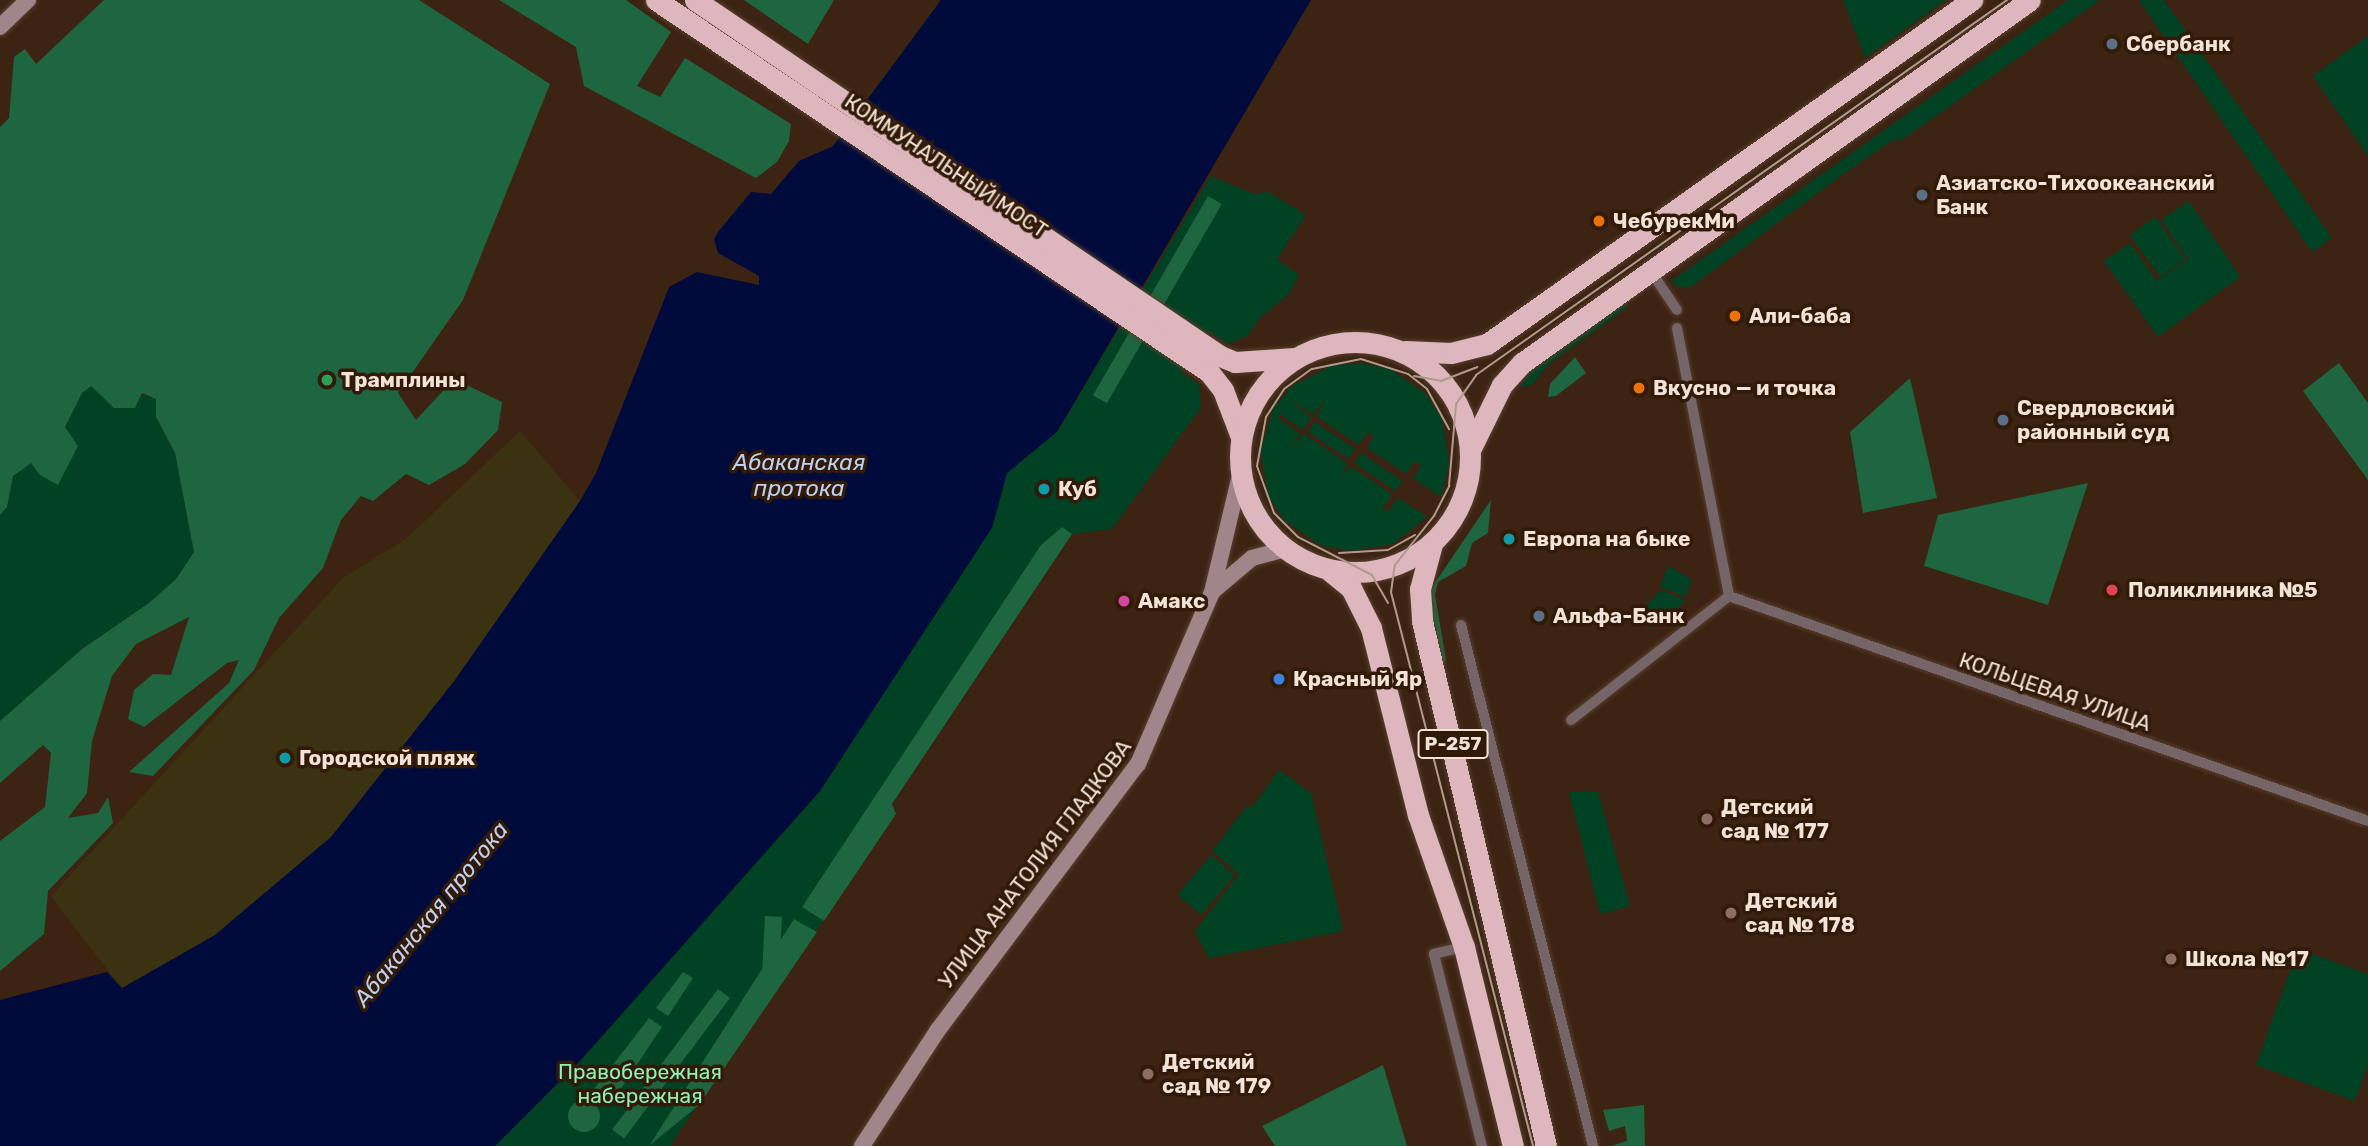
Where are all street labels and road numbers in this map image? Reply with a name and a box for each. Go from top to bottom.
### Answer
street label: КОММУНАЛЬНЫЙ МОСТ [840,89,1052,243]
street label: КОЛЬЦЕВАЯ УЛИЦА [1956,647,2154,737]
road number: Р-257 [1416,729,1490,760]
street label: УЛИЦА АНАТОЛИЯ ГЛАДКОВА [933,735,1137,993]

